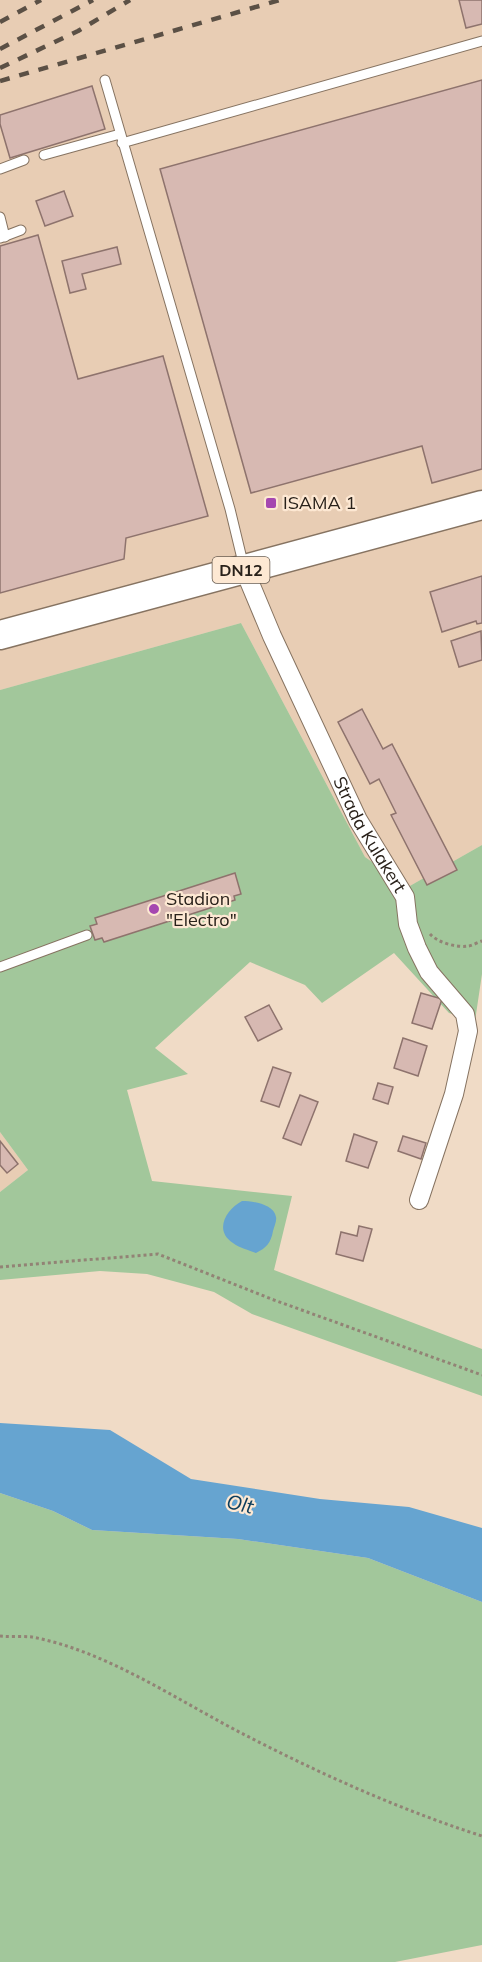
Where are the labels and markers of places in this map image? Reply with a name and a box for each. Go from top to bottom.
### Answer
place label: ISAMA 1 [283,491,356,514]
marker: ISAMA 1 [264,496,278,510]
place label: Stadion "Electro" [166,887,237,931]
marker: Stadion "Electro" [147,902,161,916]

